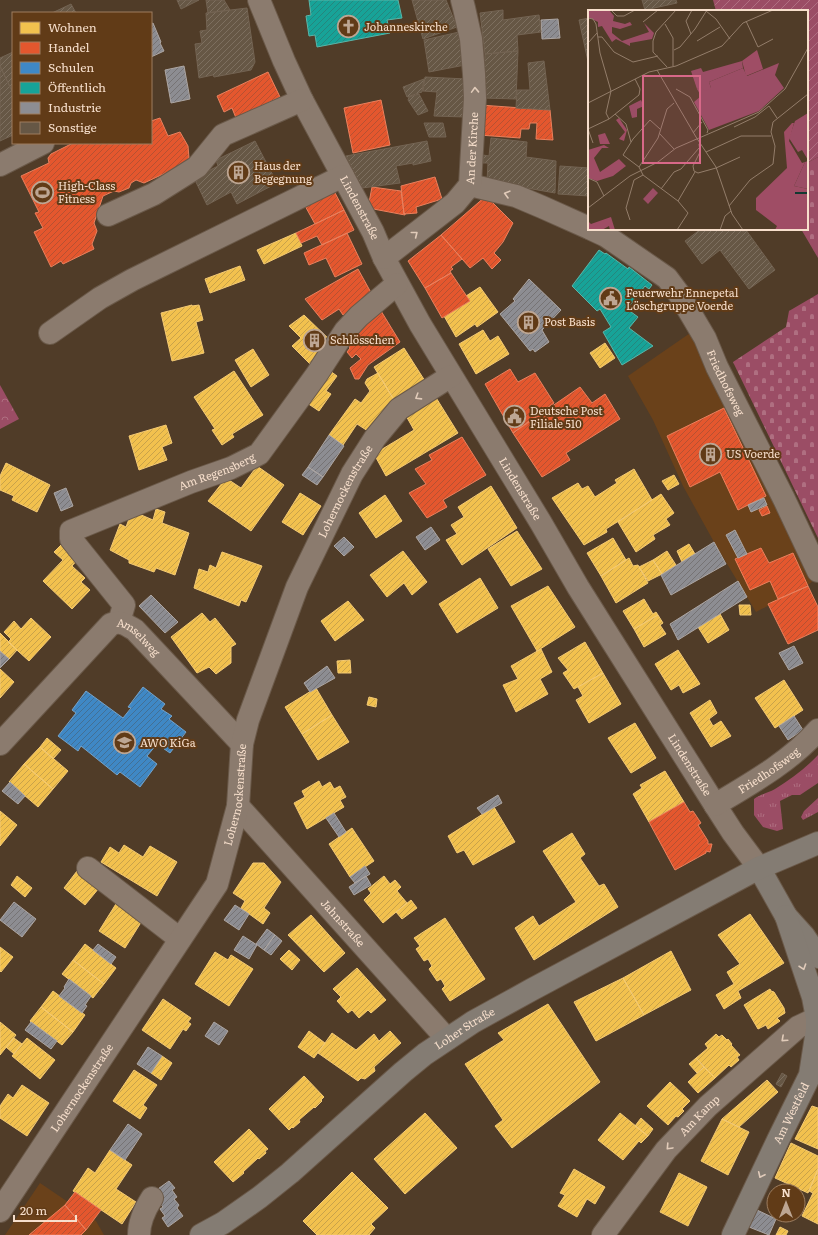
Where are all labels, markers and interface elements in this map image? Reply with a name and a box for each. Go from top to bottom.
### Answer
inset map [588,10,808,230]
legend [12,12,152,144]
church icon: Johanneskirche [335,14,361,40]
text: Wohnen [48,18,97,36]
place label: Johanneskirche [364,18,448,34]
text: Handel [48,38,90,56]
text: Schulen [48,58,94,76]
text: Öffentlich [48,78,106,96]
one-way arrow [470,87,479,93]
text: Industrie [48,98,101,116]
street label: An der Kirche [461,111,481,185]
text: Sonstige [48,118,97,136]
place label: Haus der Begegnung [254,157,313,186]
building icon: Haus der Begegnung [225,159,251,185]
street label: Lindenstraße [337,172,384,242]
place label: High-Class Fitness [58,177,115,206]
sports icon: High-Class Fitness [30,179,56,205]
one-way arrow [504,190,511,199]
one-way arrow [410,232,417,239]
place label: Feuerwehr Ennepetal Löschgruppe Voerde [626,284,739,313]
public building icon: Feuerwehr Ennepetal Löschgruppe Voerde [597,286,623,312]
building icon: Post Basis [515,309,541,335]
place label: Post Basis [544,313,595,329]
building icon: Schlösschen [301,327,327,353]
place label: Schlösschen [330,331,395,347]
street label: Friedhofsweg [704,347,750,419]
one-way arrow [415,392,422,399]
place label: Deutsche Post Filiale 510 [530,402,603,431]
public building icon: Deutsche Post Filiale 510 [501,404,527,430]
street label: Lohernockenstraße [313,441,376,540]
building icon: US Voerde [698,441,724,467]
place label: US Voerde [726,445,780,461]
street label: Am Regensberg [176,448,258,493]
street label: Lindenstraße [496,454,546,523]
street label: Amselweg [116,614,165,660]
school or university icon: AWO KiGa [112,730,138,756]
street label: Lindenstraße [665,730,716,799]
place label: AWO KiGa [140,734,196,750]
street label: Friedhofsweg [734,742,803,797]
street label: Lohernockenstraße [219,743,249,847]
street label: Jahnstraße [318,895,370,950]
one-way arrow [798,963,807,970]
street label: Loher Straße [431,1002,498,1053]
one-way arrow [781,1034,789,1042]
street label: Lohernockenstraße [46,1039,116,1135]
street label: Am Westfeld [768,1079,812,1146]
street label: Am Kamp [675,1090,723,1139]
one-way arrow [666,1142,674,1150]
one-way arrow [758,1171,766,1179]
north arrow [766,1183,806,1223]
text: N [781,1184,791,1200]
scale bar [14,1197,76,1223]
text: 20 m [20,1201,47,1219]

